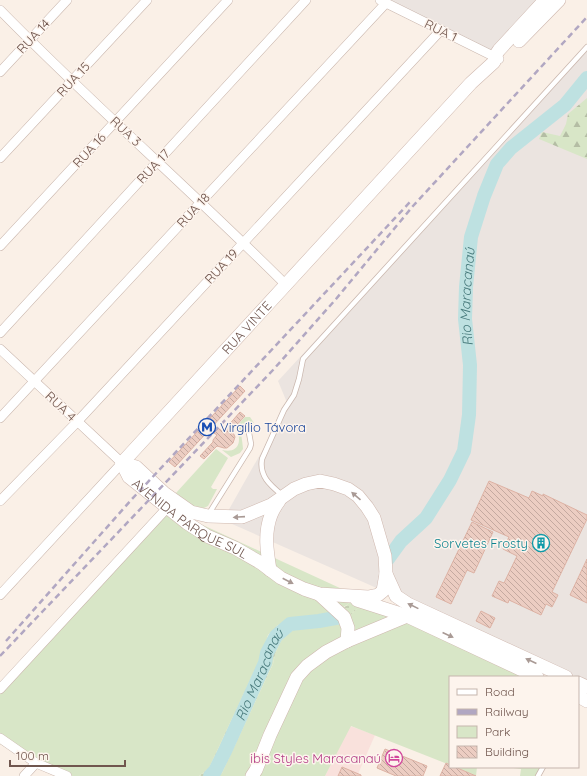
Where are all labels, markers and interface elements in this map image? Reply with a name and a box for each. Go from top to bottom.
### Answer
street label: RUA 14 [13,15,53,57]
street label: RUA 1 [422,15,460,45]
street label: RUA 15 [53,58,93,100]
street label: RUA 3 [107,113,145,149]
street label: RUA 16 [69,129,109,171]
street label: RUA 17 [133,145,173,187]
street label: RUA 18 [173,189,213,231]
street label: RUA 19 [201,245,241,287]
water label: Rio Maracanaú [456,246,479,347]
street label: RUA VINTE [218,298,275,357]
street label: RUA 4 [42,388,80,425]
metro station icon: Virgílio Távora [197,417,217,437]
place label: Virgílio Távora [220,419,306,435]
street label: AVENIDA PARQUE SUL [129,475,251,562]
one-way arrow [351,491,361,500]
one-way arrow [233,513,245,520]
building icon: Sorvetes Frosty [531,533,551,553]
place label: Sorvetes Frosty [434,535,528,551]
one-way arrow [282,578,294,585]
one-way arrow [407,603,418,609]
water label: Rio Maracanaú [231,624,288,724]
one-way arrow [442,632,453,638]
one-way arrow [525,658,536,664]
legend [449,676,579,768]
text: Road [485,684,515,699]
text: Railway [485,704,529,719]
text: Park [485,724,510,739]
scale bar [10,742,125,768]
text: Building [485,744,529,759]
text: 100 m [16,748,49,763]
hotel icon: ibis Styles Maracanaú [384,748,404,768]
place label: ibis Styles Maracanaú [250,750,381,766]

